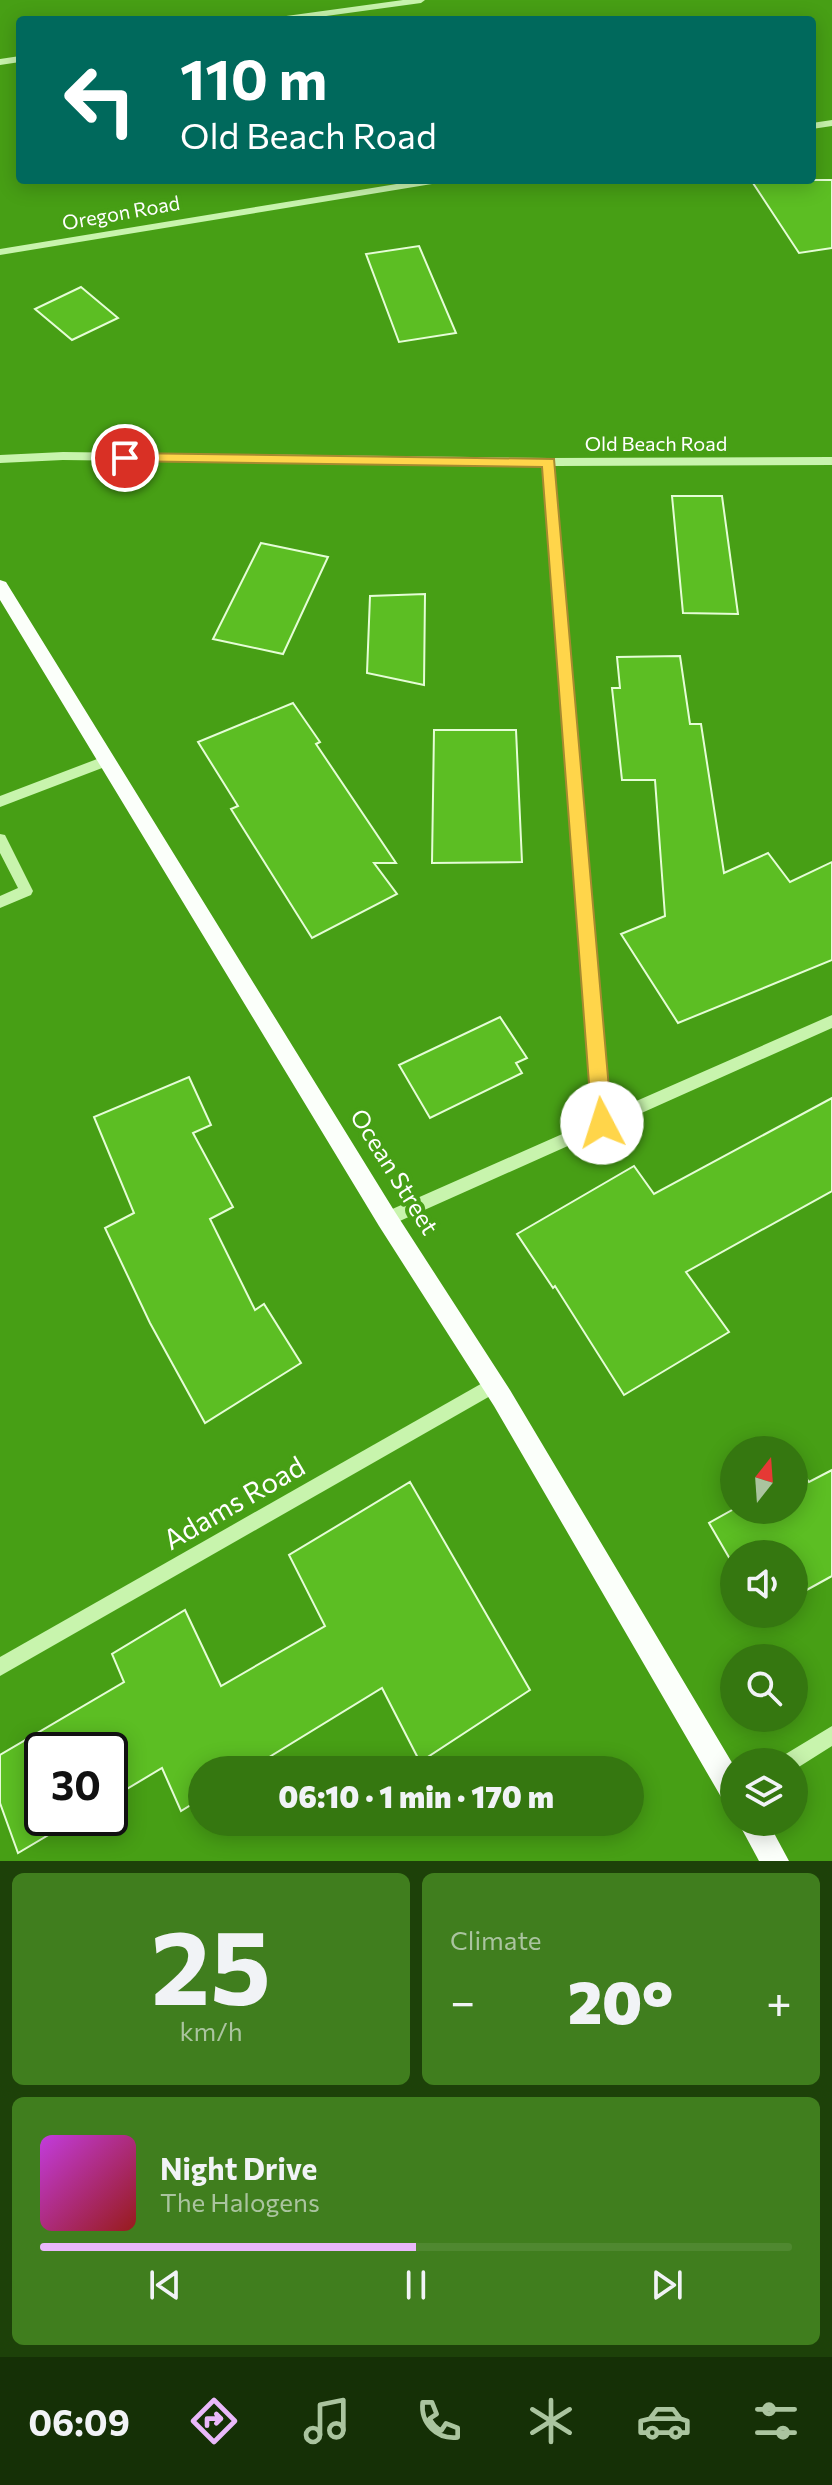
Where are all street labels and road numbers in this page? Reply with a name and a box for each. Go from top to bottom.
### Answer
street label: Oregon Road [60,190,182,234]
street label: Old Beach Road [585,431,727,455]
street label: Ocean Street [345,1103,446,1240]
street label: Adams Road [157,1448,310,1556]

